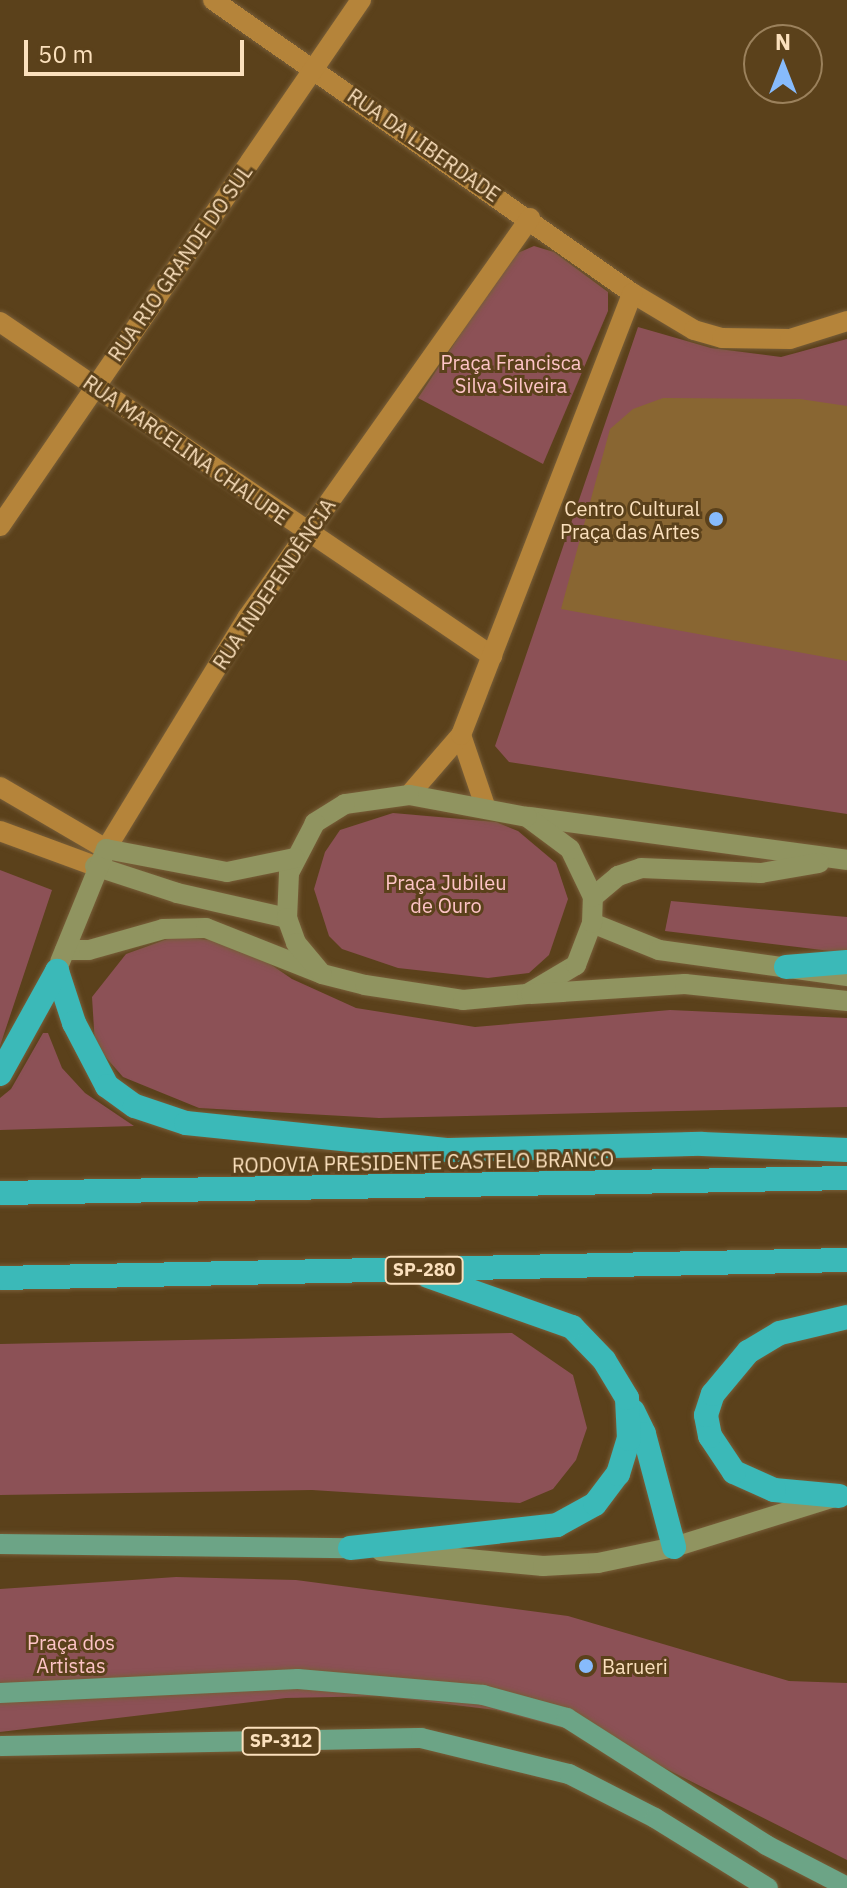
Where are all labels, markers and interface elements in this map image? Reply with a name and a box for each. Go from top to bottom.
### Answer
scale bar [28,24,248,74]
north arrow [743,24,823,104]
text: N [775,27,791,56]
text: 50 m [38,38,93,70]
street label: RUA DA LIBERDADE [343,83,505,207]
street label: RUA RIO GRANDE DO SUL [103,160,257,366]
park label: Praça Francisca Silva Silveira [441,350,581,397]
street label: RUA MARCELINA CHALUPE [79,370,293,530]
street label: RUA INDEPENDÊNCIA [208,494,340,674]
place label: Centro Cultural Praça das Artes [560,496,700,543]
marker: Centro Cultural Praça das Artes [707,510,725,528]
park label: Praça Jubileu de Ouro [385,871,507,918]
street label: RODOVIA PRESIDENTE CASTELO BRANCO [232,1147,614,1177]
road number: SP-280 [384,1256,464,1284]
park label: Praça dos Artistas [27,1631,115,1678]
place label: Barueri [602,1654,668,1678]
marker: Barueri [577,1657,595,1675]
road number: SP-312 [241,1727,321,1755]

